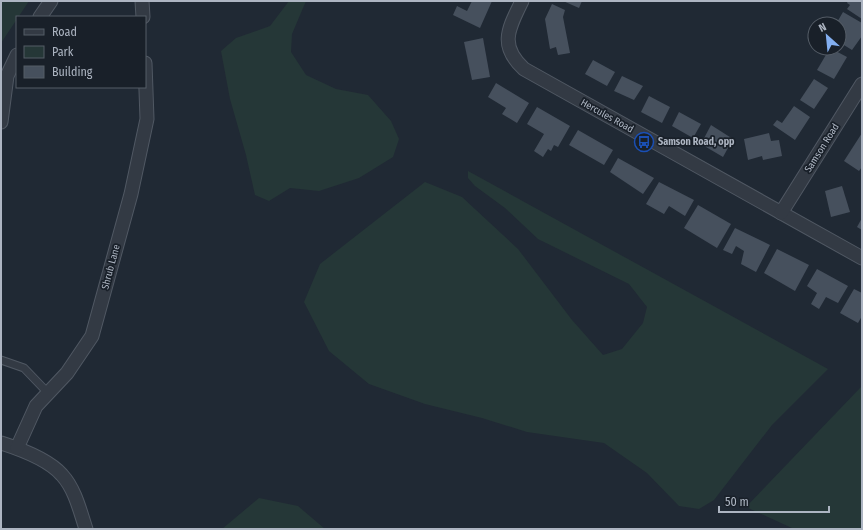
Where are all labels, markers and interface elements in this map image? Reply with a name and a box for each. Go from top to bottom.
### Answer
legend [16,16,146,88]
north arrow [807,16,847,56]
text: N [817,20,829,35]
text: Road [52,25,77,39]
text: Park [52,45,74,59]
text: Building [52,65,93,79]
street label: Hercules Road [578,97,636,135]
street label: Samson Road [802,121,842,175]
bus stop icon: Samson Road, opp [633,131,655,153]
place label: Samson Road, opp [658,136,735,148]
street label: Shrub Lane [99,243,123,291]
scale bar [719,488,829,514]
text: 50 m [725,495,749,509]

